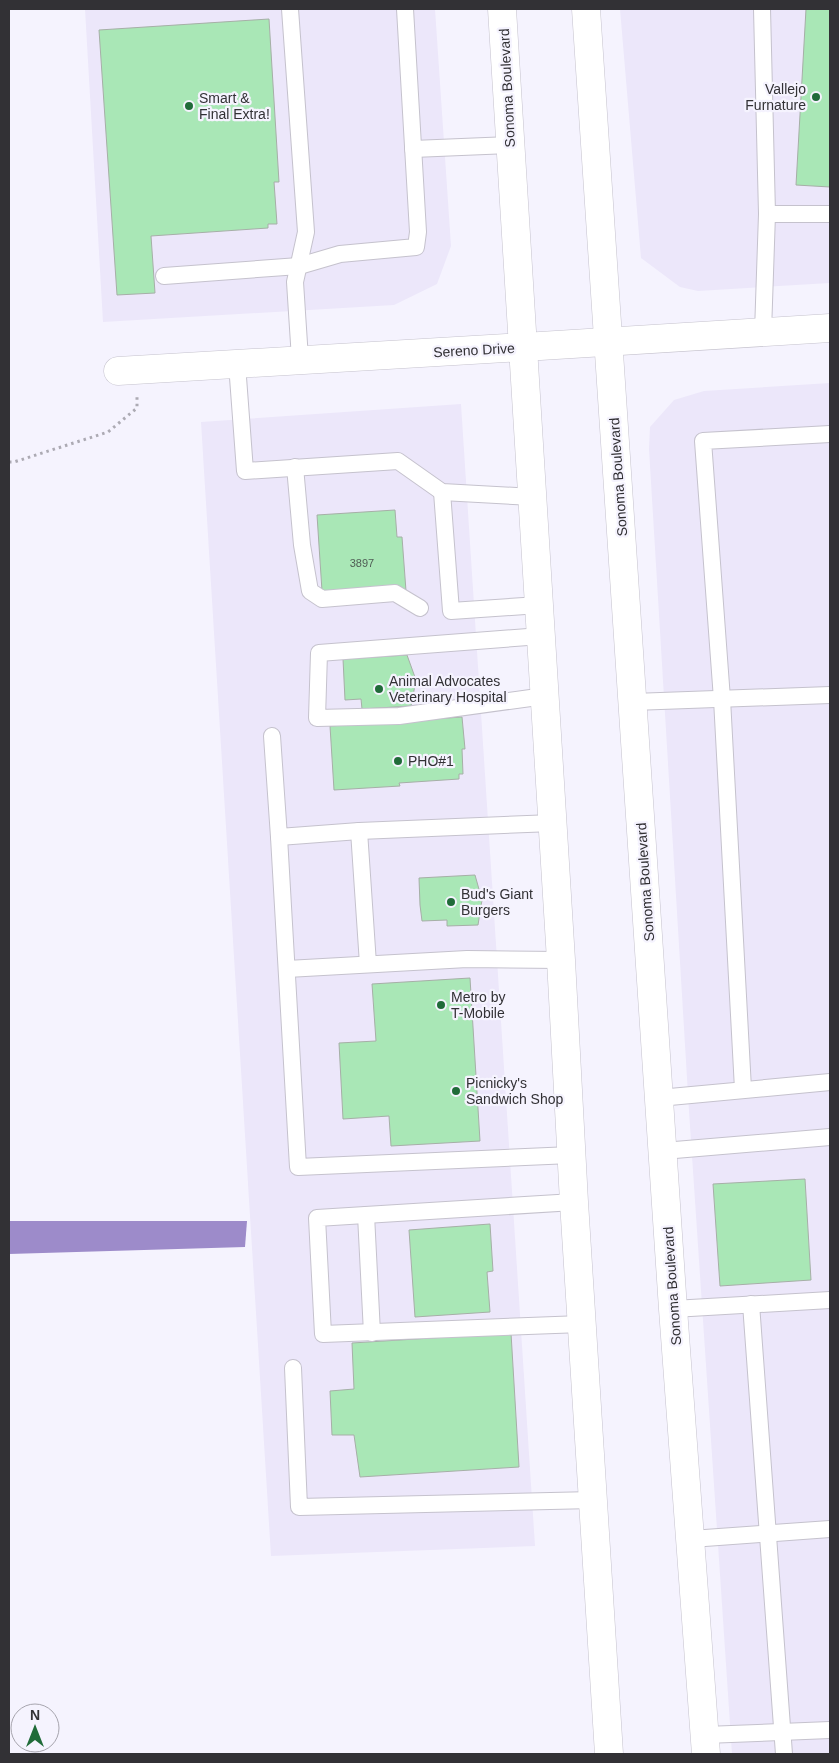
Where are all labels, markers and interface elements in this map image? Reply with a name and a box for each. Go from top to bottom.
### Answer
street label: Sonoma Boulevard [496,28,518,148]
place label: Vallejo Furnature [745,81,806,113]
place label: Smart & Final Extra! [199,90,270,122]
marker: Vallejo Furnature [810,91,822,103]
marker: Smart & Final Extra! [183,100,195,112]
street label: Sereno Drive [433,340,515,360]
street label: Sonoma Boulevard [606,417,630,537]
house number: 3897 [350,557,374,569]
place label: Animal Advocates Veterinary Hospital [389,673,507,705]
marker: Animal Advocates Veterinary Hospital [373,683,385,695]
place label: PHO#1 [408,753,454,769]
marker: PHO#1 [392,755,404,767]
street label: Sonoma Boulevard [633,822,657,942]
place label: Bud's Giant Burgers [461,886,533,918]
marker: Bud's Giant Burgers [445,896,457,908]
place label: Metro by T-Mobile [451,989,505,1021]
marker: Metro by T-Mobile [435,999,447,1011]
place label: Picnicky's Sandwich Shop [466,1075,564,1107]
marker: Picnicky's Sandwich Shop [450,1085,462,1097]
street label: Sonoma Boulevard [660,1226,684,1346]
north arrow [10,1703,60,1753]
text: N [30,1707,40,1723]

